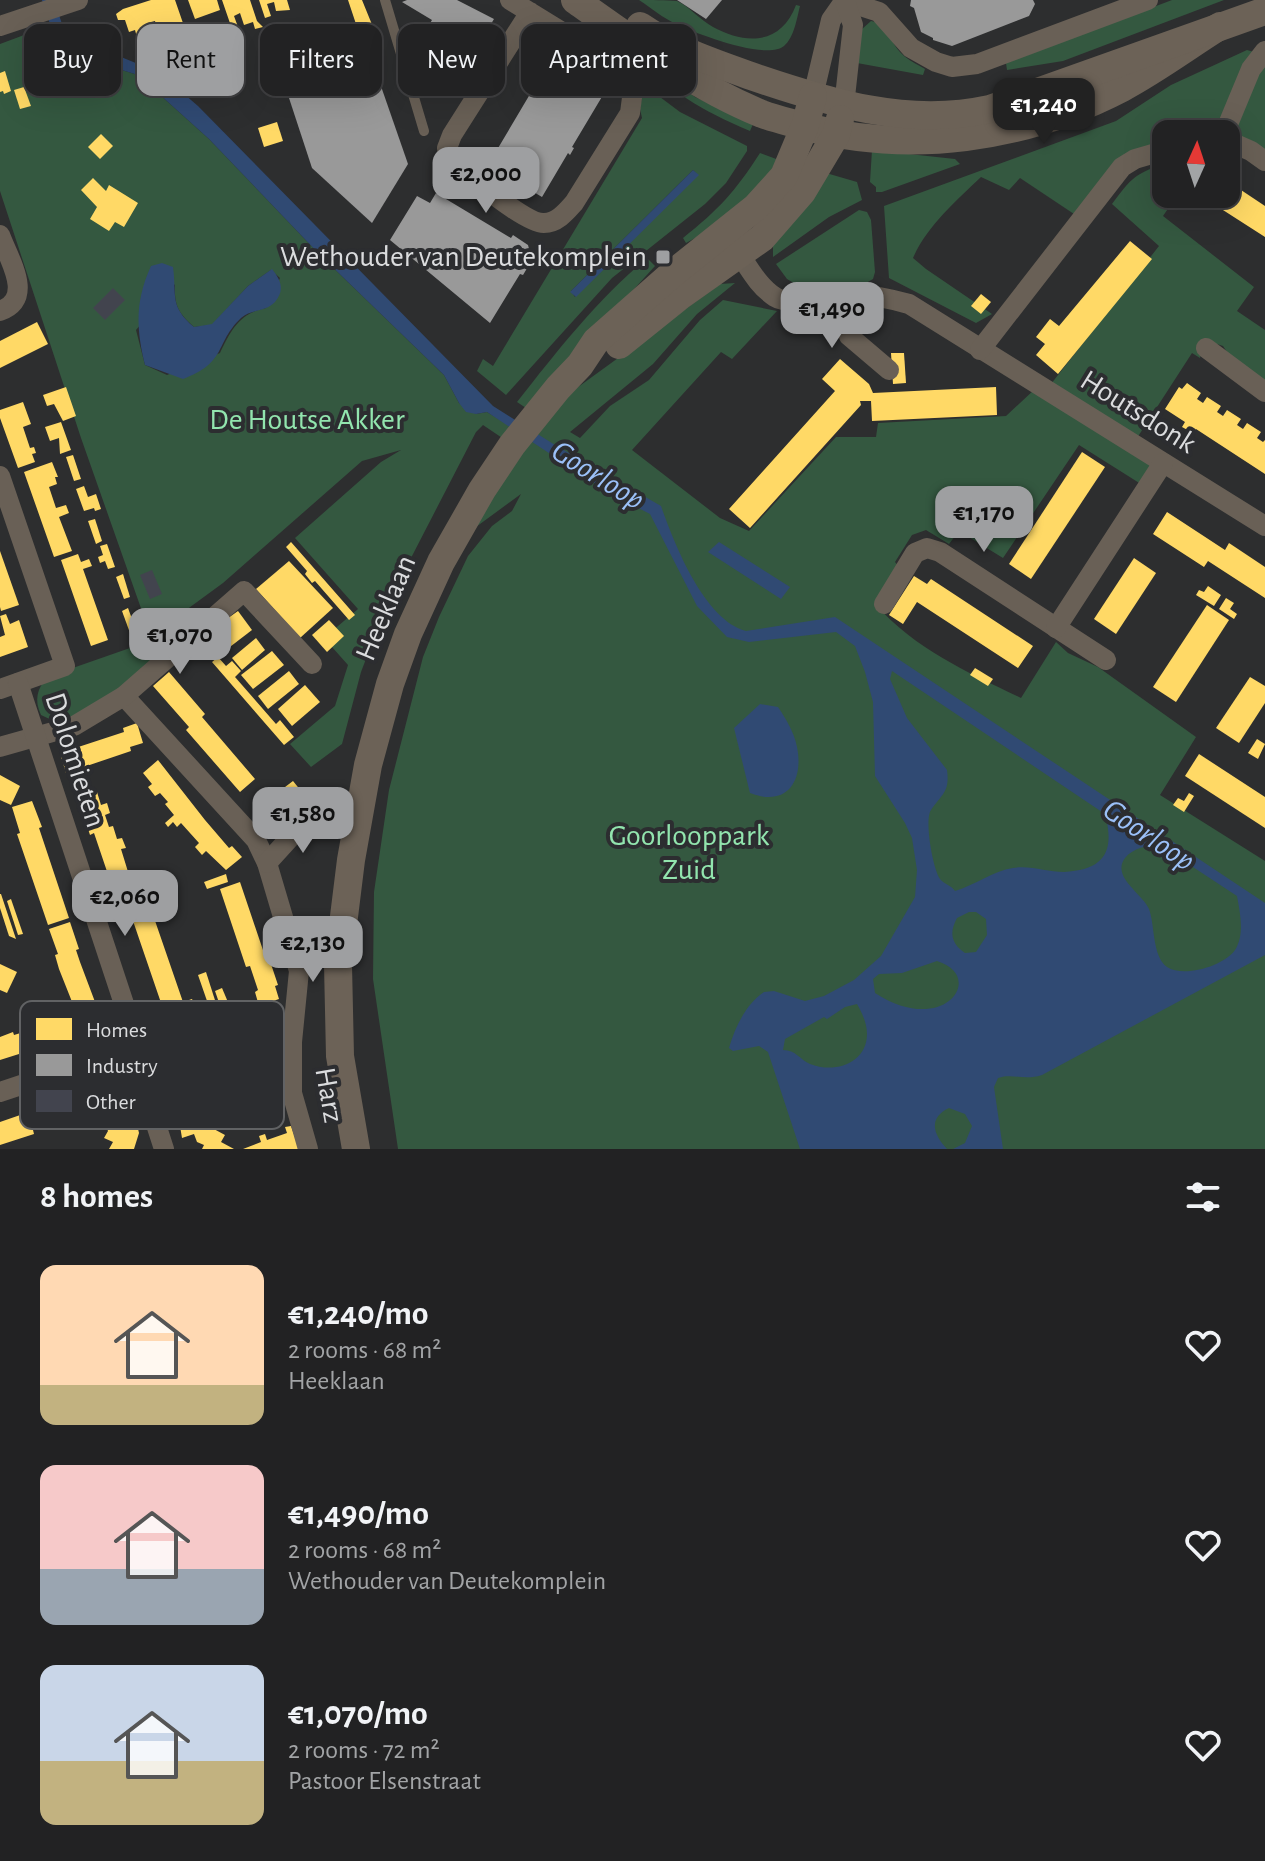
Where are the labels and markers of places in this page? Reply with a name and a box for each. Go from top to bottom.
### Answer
pin: €1,240 [979,78,1109,146]
pin: €2,000 [421,147,551,215]
place label: Wethouder van Deutekomplein [280,242,647,272]
marker: Wethouder van Deutekomplein [654,248,672,266]
pin: €1,490 [767,282,897,350]
pin: €1,170 [919,486,1049,554]
pin: €1,070 [115,608,245,676]
pin: €1,580 [238,787,368,855]
pin: €2,060 [60,870,190,938]
pin: €2,130 [248,916,378,984]

